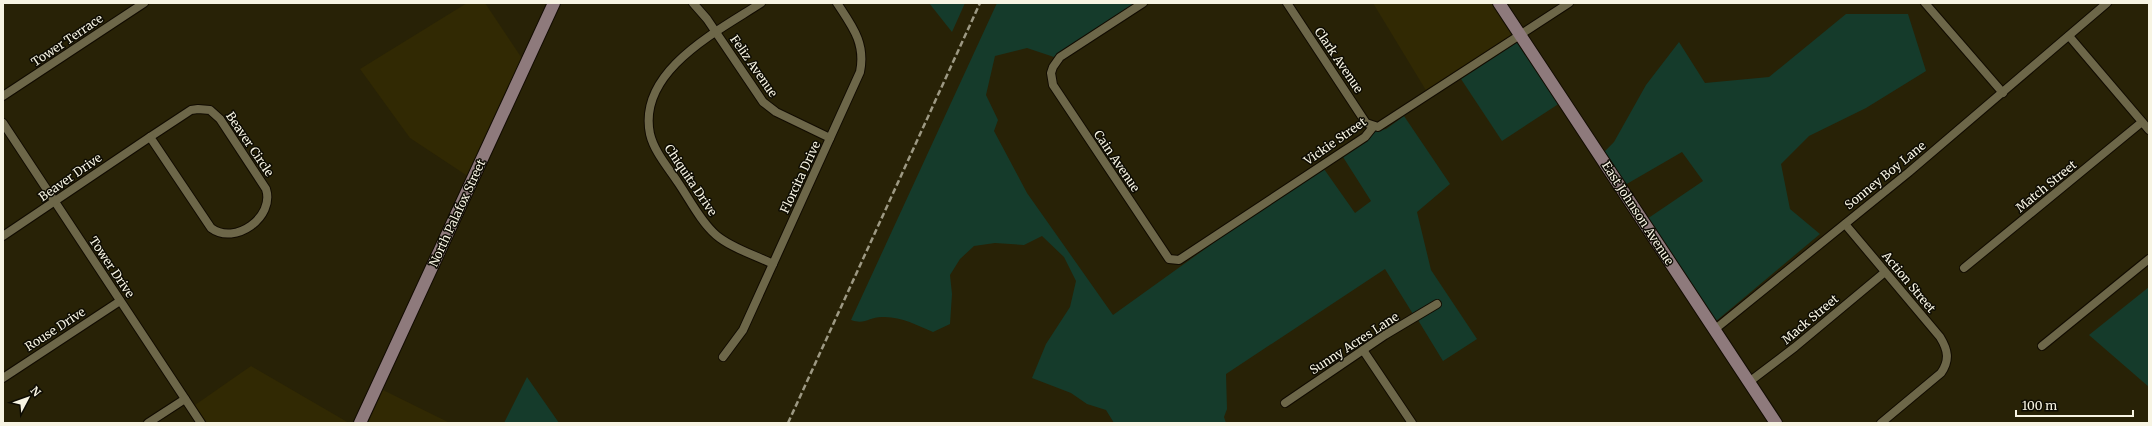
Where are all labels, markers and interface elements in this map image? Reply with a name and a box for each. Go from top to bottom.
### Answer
street label: Tower Terrace [28,11,106,69]
street label: Clark Avenue [1312,24,1366,96]
street label: Feliz Avenue [727,32,781,100]
street label: Beaver Circle [223,109,277,179]
street label: Vickie Street [1300,114,1369,169]
street label: Cain Avenue [1091,127,1143,195]
street label: Florcita Drive [777,138,823,216]
street label: Sonney Boy Lane [1841,138,1929,212]
street label: Chiquita Drive [662,141,720,219]
street label: Beaver Drive [36,150,104,204]
street label: North Palafox Street [426,157,489,269]
street label: Match Street [2013,157,2080,215]
street label: East Johnson Avenue [1599,158,1677,268]
street label: Tower Drive [86,234,138,300]
street label: Action Street [1878,248,1939,316]
street label: Mack Street [1779,291,1842,347]
street label: Rouse Drive [22,304,88,354]
street label: Sunny Acres Lane [1307,309,1401,377]
north arrow [8,378,48,418]
text: N [27,384,44,400]
scale bar [2016,392,2133,418]
text: 100 m [2022,398,2057,413]

